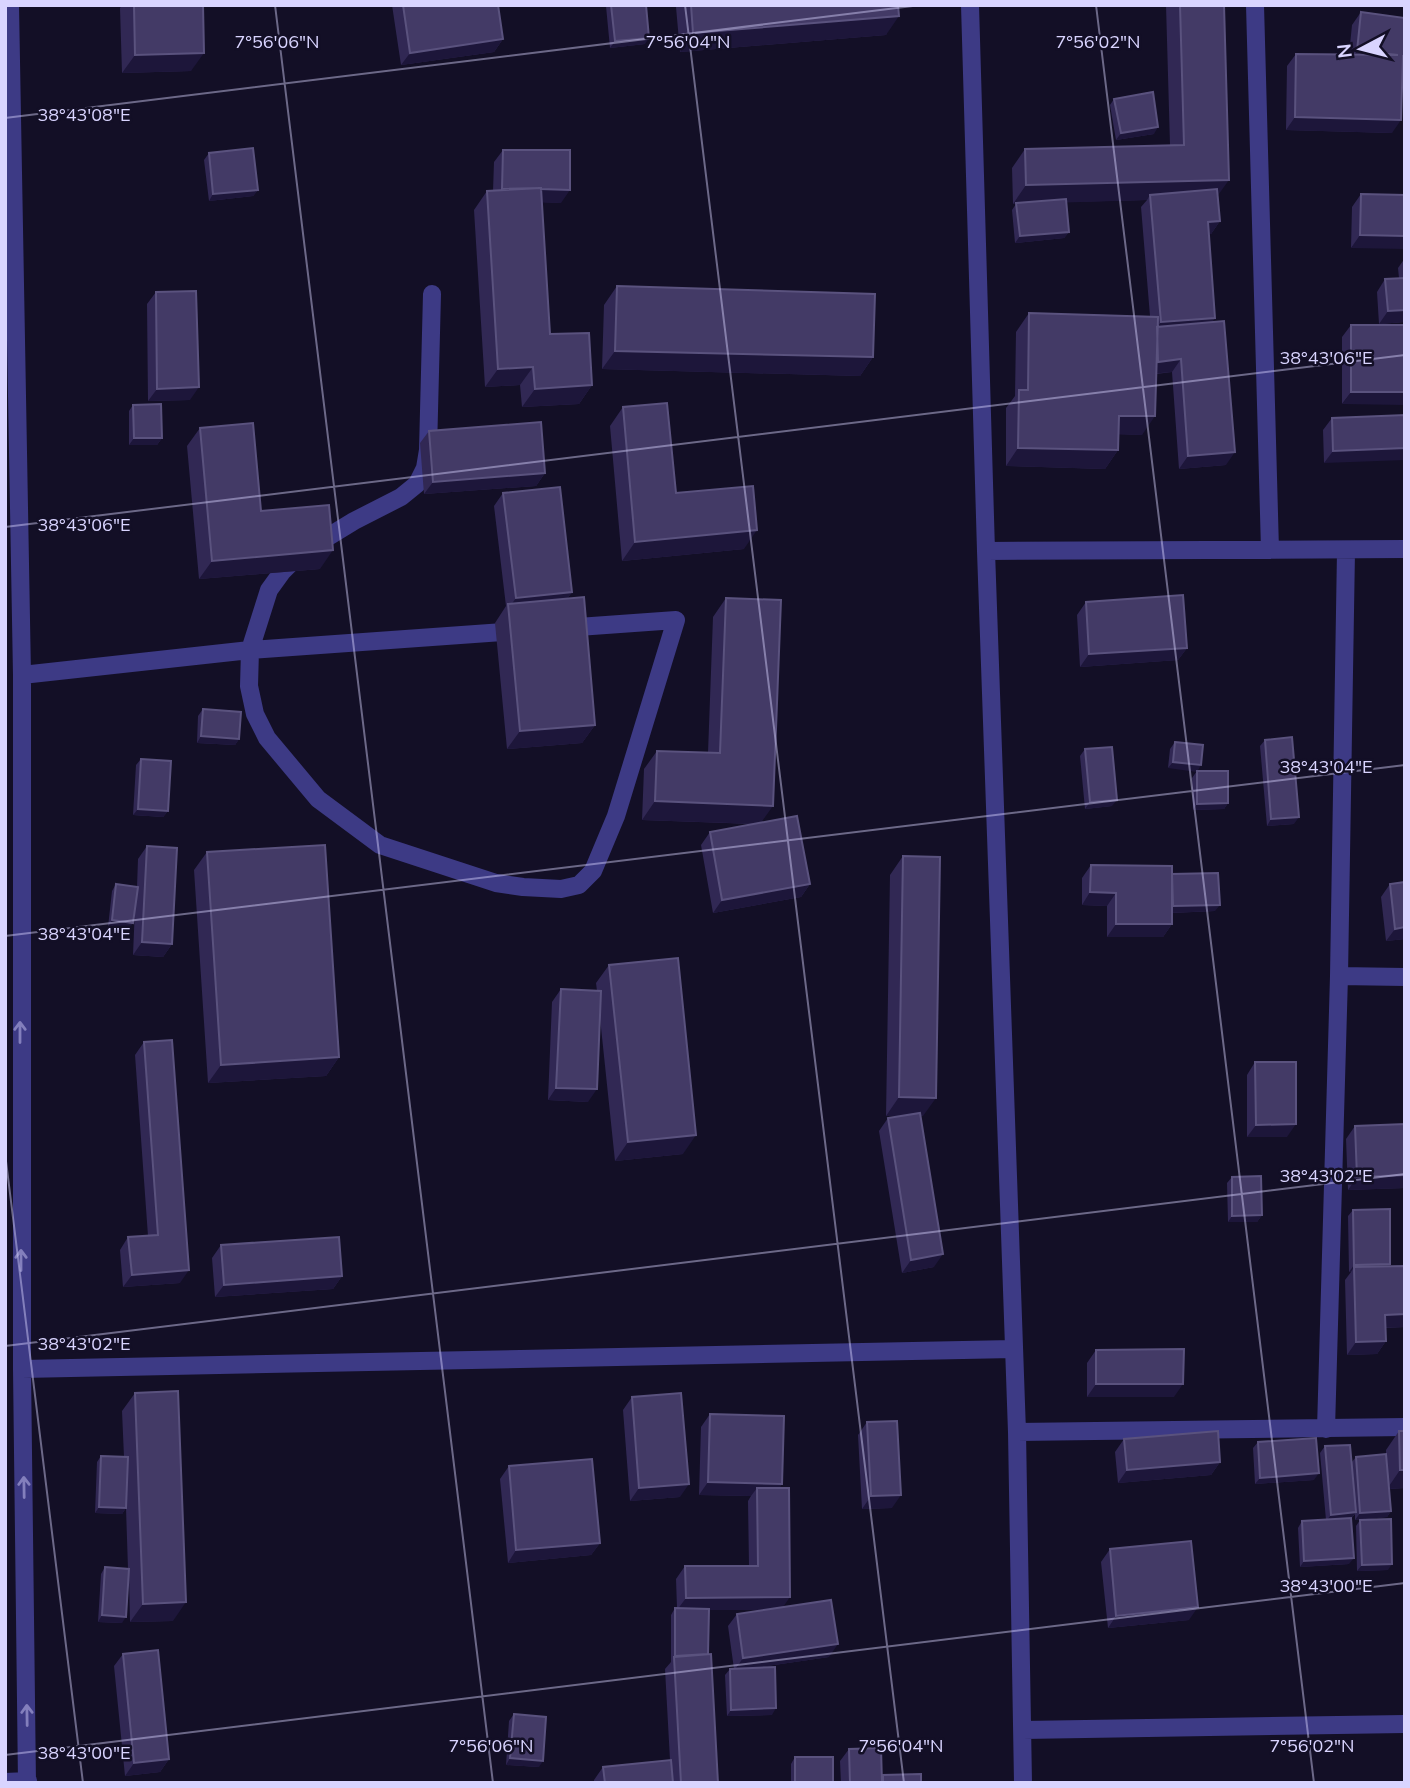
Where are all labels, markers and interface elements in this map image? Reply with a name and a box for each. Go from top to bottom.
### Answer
north arrow [1326,14,1396,84]
text: 7°56'06"N [234,30,320,53]
text: 7°56'04"N [645,30,731,53]
text: 7°56'02"N [1055,30,1141,53]
text: N [1331,42,1357,60]
text: 38°43'08"E [37,103,131,126]
text: 38°43'06"E [1279,346,1373,369]
text: 38°43'06"E [37,513,131,536]
text: 38°43'04"E [1279,755,1373,778]
text: 38°43'04"E [37,922,131,945]
one-way arrow [13,1021,27,1044]
text: 38°43'02"E [1279,1164,1373,1187]
one-way arrow [14,1248,28,1271]
text: 38°43'02"E [37,1332,131,1355]
one-way arrow [17,1476,30,1499]
text: 38°43'00"E [1279,1574,1373,1597]
one-way arrow [20,1703,34,1726]
text: 7°56'06"N [448,1734,534,1757]
text: 7°56'04"N [858,1734,944,1757]
text: 7°56'02"N [1269,1734,1355,1757]
text: 38°43'00"E [37,1741,131,1764]

